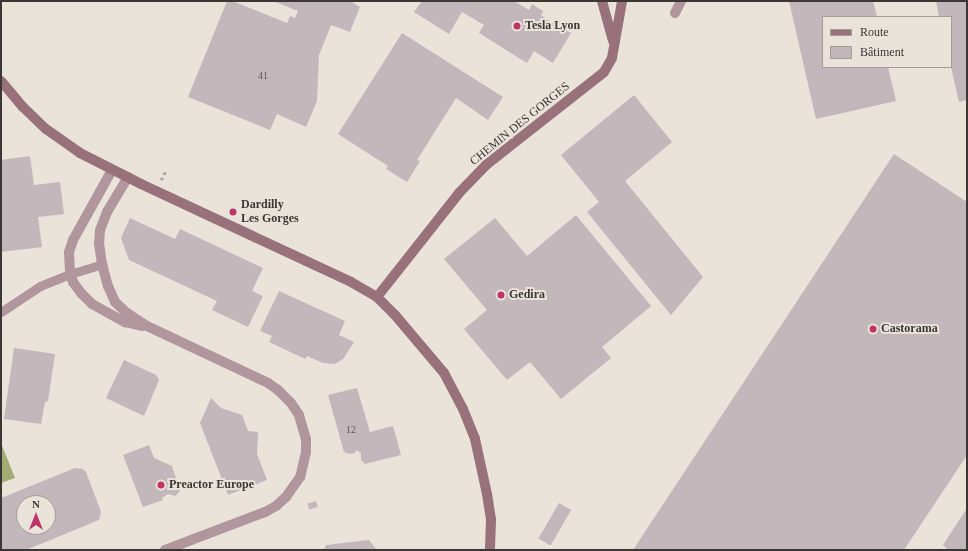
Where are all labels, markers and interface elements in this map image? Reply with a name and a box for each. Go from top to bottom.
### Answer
legend [822,16,952,68]
place label: Tesla Lyon [525,19,580,33]
marker: Tesla Lyon [512,21,522,31]
text: Route [860,25,889,39]
text: Bâtiment [860,45,904,59]
house number: 41 [258,70,268,82]
street label: CHEMIN DES GORGES [467,79,573,169]
place label: Dardilly Les Gorges [241,198,299,226]
marker: Dardilly Les Gorges [228,207,238,217]
place label: Gedira [509,288,545,302]
marker: Gedira [496,290,506,300]
place label: Castorama [881,322,938,336]
marker: Castorama [868,324,878,334]
house number: 12 [346,424,356,436]
place label: Preactor Europe [169,478,254,492]
marker: Preactor Europe [156,480,166,490]
north arrow [16,495,56,535]
text: N [32,498,40,510]

